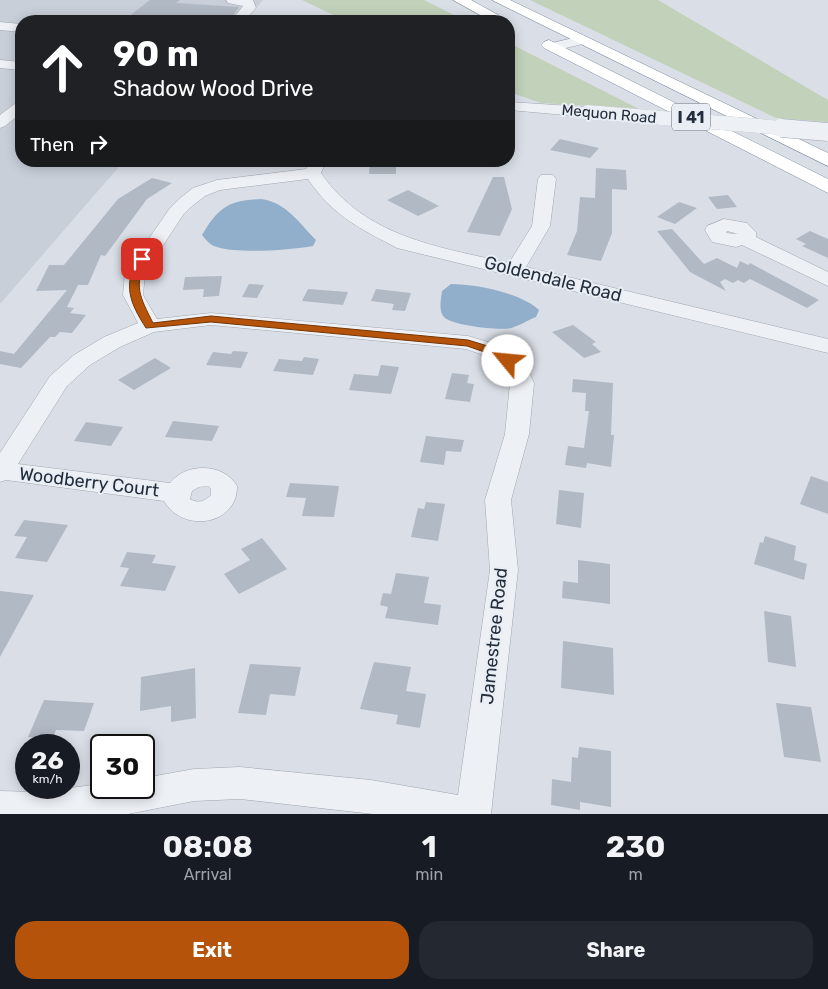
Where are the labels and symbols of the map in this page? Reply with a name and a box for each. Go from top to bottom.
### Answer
street label: Mequon Road [561,101,657,127]
road number: I 41 [672,104,710,130]
pin [121,238,163,280]
street label: Goldendale Road [482,251,624,307]
position arrow [481,334,533,386]
street label: Woodberry Court [18,463,160,501]
street label: Jamestree Road [476,567,512,705]
speed limit sign: 30 [90,734,155,799]

